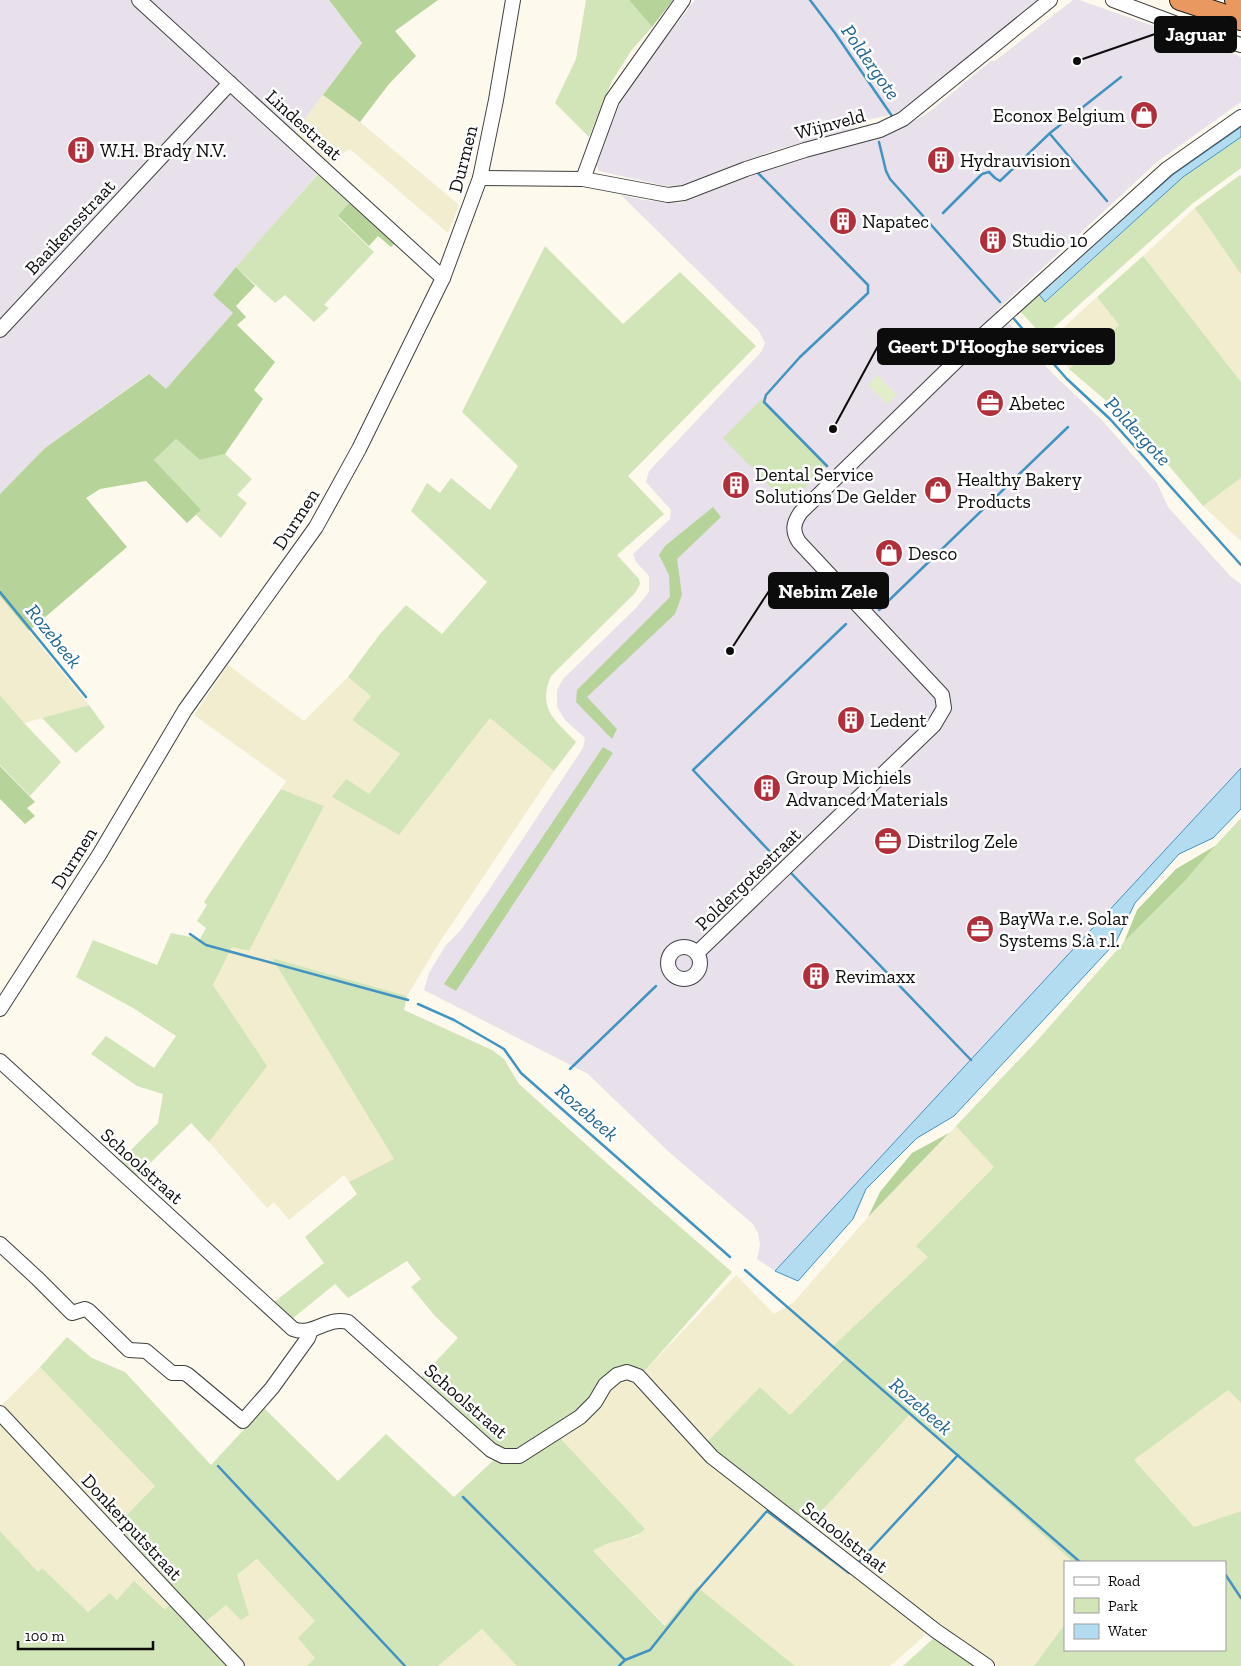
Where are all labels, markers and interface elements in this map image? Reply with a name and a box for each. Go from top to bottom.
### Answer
callout: Jaguar [1155,17,1236,52]
water label: Poldergote [836,20,906,104]
text: Jaguar [1165,22,1227,46]
street label: Lindestraat [261,85,347,165]
shop icon: Econox Belgium [1129,100,1159,130]
street label: Wijnveld [792,103,868,144]
place label: Econox Belgium [993,104,1126,127]
street label: Durmen [444,123,482,195]
building icon: W.H. Brady N.V. [66,135,96,165]
place label: W.H. Brady N.V. [100,139,227,162]
building icon: Hydrauvision [926,145,956,175]
place label: Hydrauvision [960,149,1071,172]
street label: Baaikensstraat [20,175,120,279]
building icon: Napatec [828,206,858,236]
place label: Napatec [862,210,929,233]
building icon: Studio 10 [978,225,1008,255]
place label: Studio 10 [1012,229,1088,252]
callout: Geert D'Hooghe services [878,329,1114,364]
text: Geert D'Hooghe services [888,334,1104,358]
office icon: Abetec [975,388,1005,418]
water label: Poldergote [1100,391,1176,471]
place label: Abetec [1009,392,1065,415]
place label: Dental Service Solutions De Gelder [755,463,917,508]
place label: Healthy Bakery Products [957,468,1082,513]
building icon: Dental Service Solutions De Gelder [721,470,751,500]
shop icon: Healthy Bakery Products [923,475,953,505]
street label: Durmen [268,484,324,554]
shop icon: Desco [874,538,904,568]
place label: Desco [908,542,957,565]
callout: Nebim Zele [769,573,888,608]
text: Nebim Zele [778,579,878,603]
water label: Rozebeek [21,599,87,673]
building icon: Ledent [836,705,866,735]
place label: Ledent [870,709,927,732]
place label: Group Michiels Advanced Materials [786,766,948,811]
building icon: Group Michiels Advanced Materials [752,773,782,803]
street label: Durmen [46,823,102,893]
street label: Poldergotestraat [691,823,805,935]
office icon: Distrilog Zele [873,826,903,856]
place label: Distrilog Zele [907,830,1018,853]
place label: BayWa r.e. Solar Systems S.à r.l. [999,907,1129,952]
office icon: BayWa r.e. Solar Systems S.à r.l. [965,914,995,944]
building icon: Revimaxx [801,961,831,991]
place label: Revimaxx [835,965,915,988]
water label: Rozebeek [551,1078,623,1146]
street label: Schoolstraat [96,1123,188,1209]
street label: Schoolstraat [420,1359,512,1443]
water label: Rozebeek [885,1372,957,1440]
street label: Donkerputstraat [77,1469,187,1585]
street label: Schoolstraat [797,1496,893,1578]
legend [1064,1561,1226,1651]
text: Road [1108,1572,1141,1590]
text: Park [1108,1597,1138,1615]
scale bar [18,1618,152,1650]
text: Water [1108,1622,1148,1640]
text: 100 m [25,1627,64,1645]

